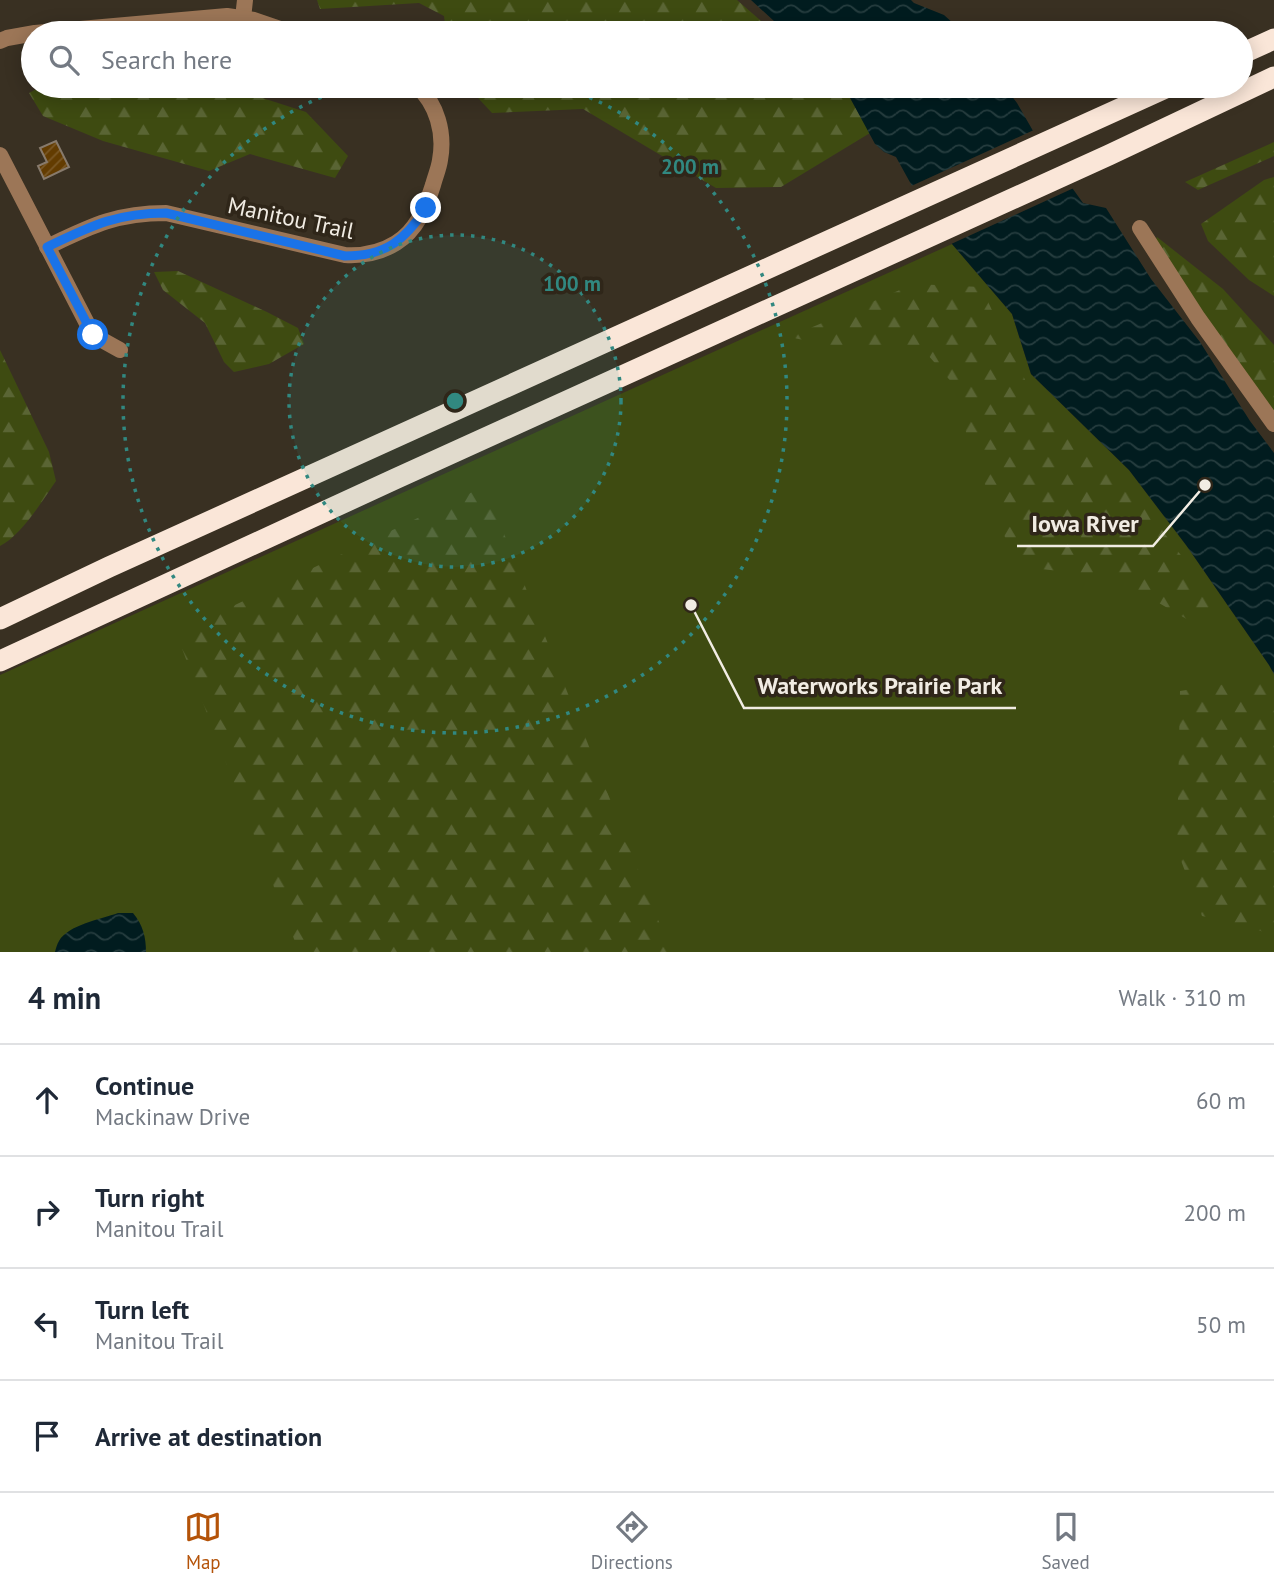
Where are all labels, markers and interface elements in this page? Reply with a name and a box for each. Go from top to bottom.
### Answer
search box [21,21,1253,98]
icon: search [45,41,83,79]
text: Search here [101,43,232,76]
text: 200 m [661,153,719,180]
street label: Manitou Trail [225,190,357,245]
route end [410,192,441,223]
text: 100 m [543,270,601,297]
route start [77,319,108,350]
centre of rings [443,389,467,413]
callout: Iowa River [1017,501,1153,546]
text: Iowa River [1031,508,1139,539]
callout: Waterworks Prairie Park [744,663,1016,708]
text: Waterworks Prairie Park [758,670,1003,701]
text: 4 min [28,978,101,1017]
text: Walk · 310 m [1119,983,1246,1012]
text: Continue [95,1069,194,1102]
icon: ahead [28,1081,66,1119]
text: 60 m [1196,1086,1246,1115]
text: Mackinaw Drive [95,1102,250,1131]
text: Turn right [95,1181,204,1214]
icon: right [28,1193,66,1231]
text: 200 m [1184,1198,1246,1227]
text: Manitou Trail [95,1214,224,1243]
text: Turn left [95,1293,189,1326]
icon: left [28,1305,66,1343]
text: 50 m [1196,1310,1246,1339]
text: Manitou Trail [95,1326,224,1355]
icon: arrive [28,1417,66,1455]
text: Arrive at destination [95,1420,322,1453]
tab: Map [184,1508,222,1574]
tab: Directions [591,1508,673,1574]
tab: Saved [1041,1508,1090,1574]

